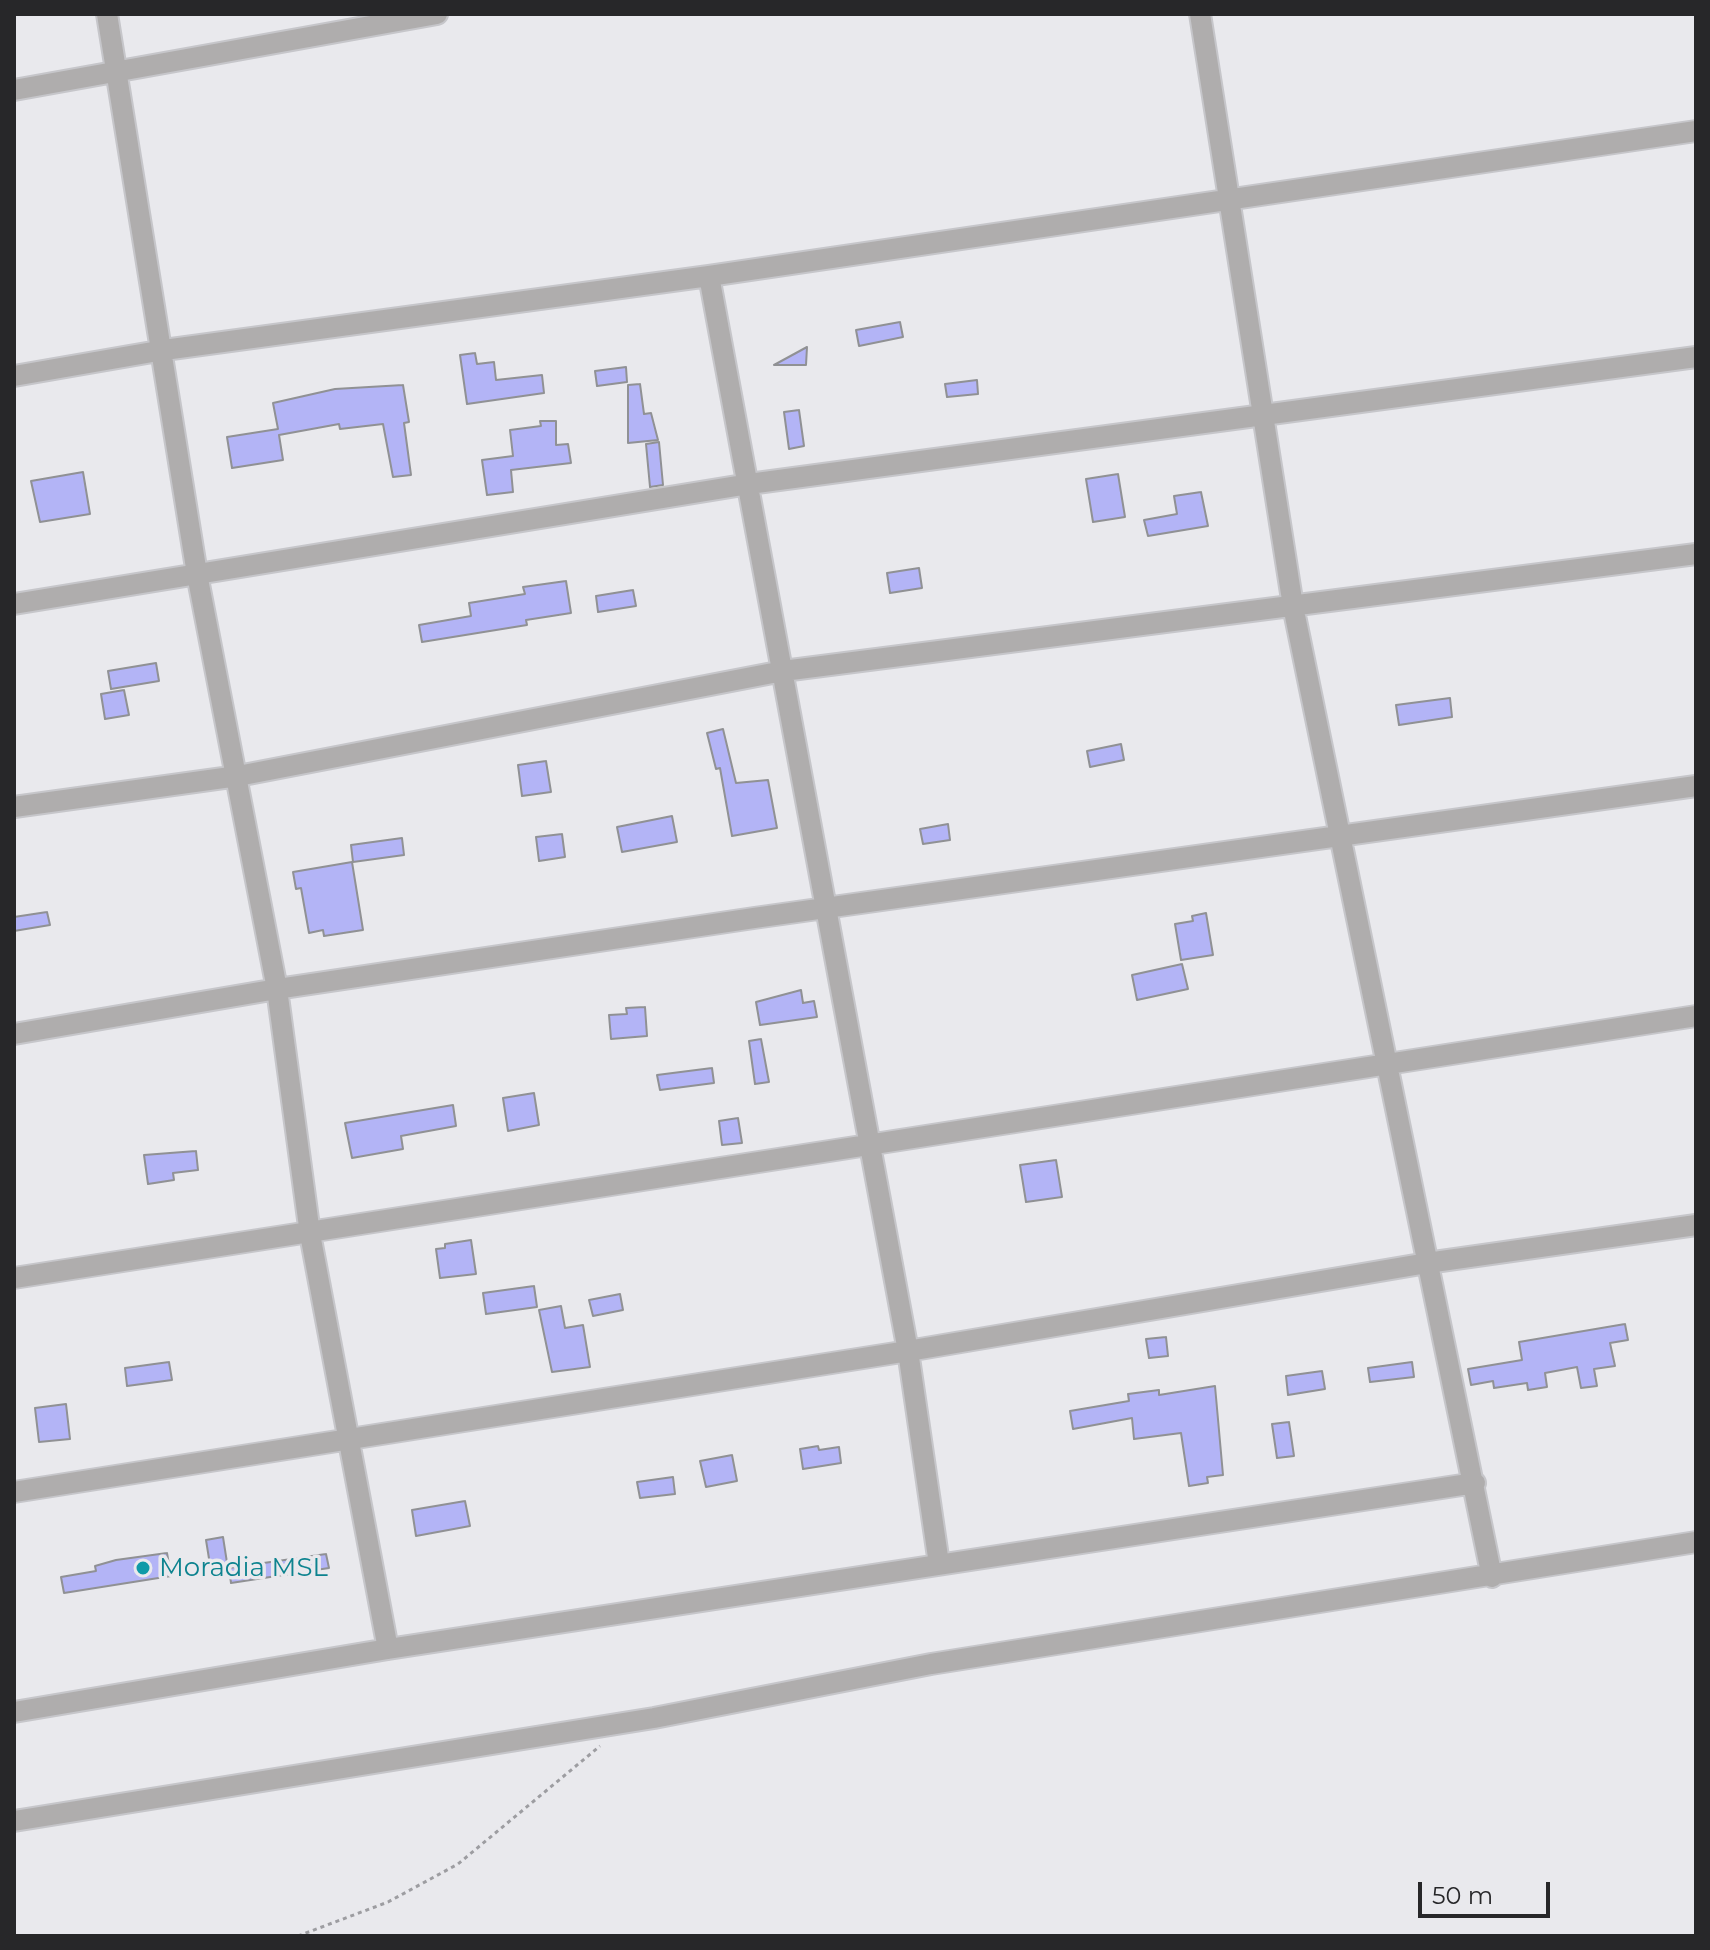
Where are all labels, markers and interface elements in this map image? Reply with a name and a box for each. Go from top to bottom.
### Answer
place label: Moradia MSL [159,1552,328,1584]
marker: Moradia MSL [134,1559,152,1577]
scale bar [1422,1866,1554,1916]
text: 50 m [1432,1881,1493,1910]

